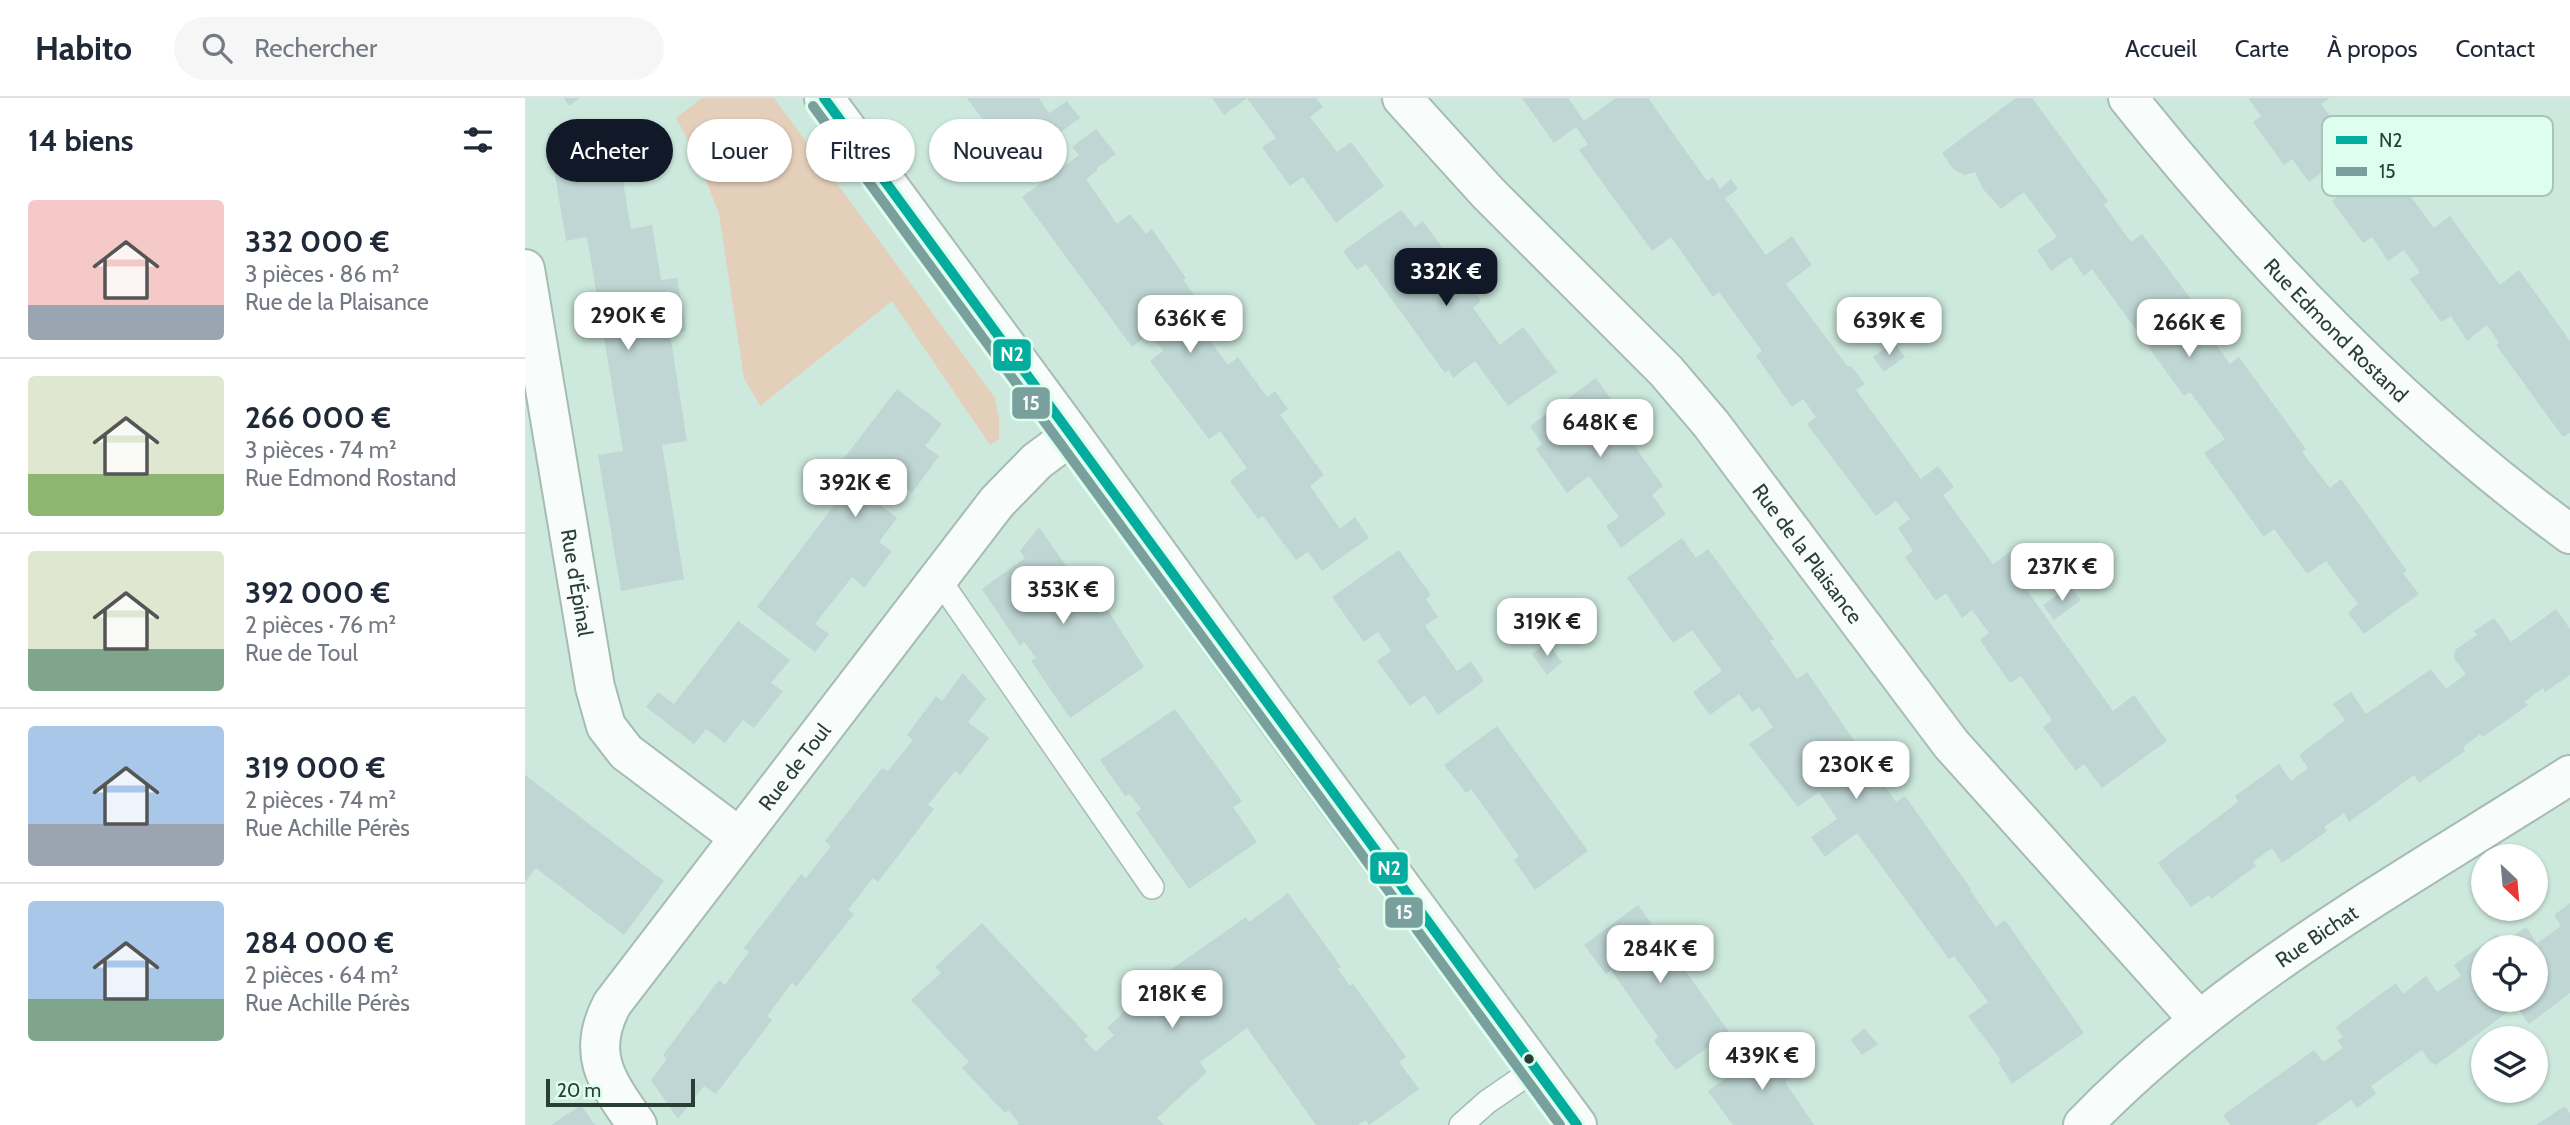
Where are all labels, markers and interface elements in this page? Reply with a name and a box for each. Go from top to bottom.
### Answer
search box [174,17,664,80]
text: Habito [35,28,132,68]
icon: search [198,29,236,67]
text: Rechercher [254,32,377,64]
text: Accueil [2125,34,2197,63]
text: Carte [2235,34,2289,63]
text: À propos [2327,34,2418,63]
text: Contact [2456,34,2535,63]
legend [2322,116,2553,196]
chip: Acheter [546,119,673,182]
chip: Louer [687,119,792,182]
chip: Filtres [806,119,915,182]
chip: Nouveau [929,119,1067,182]
icon: filters [459,121,497,159]
text: 14 biens [28,122,133,159]
text: N2 [2379,129,2402,152]
text: 15 [2379,160,2395,183]
text: 332 000 € [245,223,389,260]
icon: home [84,228,168,312]
pin: 332K € [1389,248,1503,308]
street label: Rue Edmond Rostand [2259,253,2414,407]
text: 332K € [1410,257,1482,285]
text: 3 pièces · 86 m² [245,260,399,288]
text: Rue de la Plaisance [245,288,429,316]
pin: 290K € [571,292,685,352]
pin: 636K € [1133,296,1247,355]
pin: 639K € [1832,298,1946,357]
pin: 266K € [2132,300,2246,359]
text: 290K € [590,301,666,329]
text: 636K € [1154,304,1226,332]
text: 639K € [1853,306,1925,334]
text: 266K € [2153,308,2225,336]
line badge: N2 [992,338,1032,372]
text: N2 [1000,343,1024,366]
line badge: 15 [1011,386,1051,420]
text: 15 [1022,392,1040,415]
text: 266 000 € [245,399,391,436]
pin: 648K € [1543,400,1657,459]
icon: home [84,404,168,488]
text: 648K € [1562,408,1638,436]
text: 3 pièces · 74 m² [245,436,397,464]
pin: 392K € [798,460,912,519]
text: Rue Edmond Rostand [245,464,456,492]
text: 392K € [819,468,891,496]
street label: Rue de la Plaisance [1748,479,1869,628]
street label: Rue d'Épinal [556,527,599,638]
pin: 237K € [2005,544,2119,603]
text: 237K € [2027,552,2097,580]
pin: 353K € [1006,566,1120,626]
text: 392 000 € [245,574,390,611]
text: 353K € [1027,575,1099,603]
icon: home [84,579,168,663]
pin: 319K € [1490,598,1604,658]
text: 319K € [1513,607,1581,635]
text: 2 pièces · 76 m² [245,611,396,639]
text: Rue de Toul [245,639,358,667]
street label: Rue de Toul [753,718,835,815]
pin: 230K € [1799,742,1913,801]
text: 319 000 € [245,749,385,786]
text: 230K € [1818,750,1894,778]
icon: home [84,754,168,838]
text: 2 pièces · 74 m² [245,786,396,814]
text: Rue Achille Pérès [245,814,410,842]
north arrow [2471,844,2548,920]
map controls [2471,844,2548,1103]
line badge: N2 [1369,851,1409,885]
text: N2 [1377,857,1401,880]
line badge: 15 [1384,896,1424,929]
street label: Rue Bichat [2270,899,2362,972]
text: 15 [1395,901,1413,924]
text: 284 000 € [245,924,394,961]
pin: 284K € [1603,926,1717,985]
icon: home [84,929,168,1013]
text: 284K € [1623,934,1697,962]
button: locate [2471,935,2548,1012]
text: 2 pièces · 64 m² [245,961,398,989]
pin: 218K € [1115,970,1229,1030]
text: 218K € [1138,979,1206,1007]
text: Rue Achille Pérès [245,989,410,1017]
button: layers [2471,1026,2548,1103]
pin: 439K € [1705,1032,1819,1092]
text: 439K € [1725,1041,1799,1069]
unlabelled marker [1522,1052,1536,1066]
scale bar [546,1076,695,1108]
text: 20 m [557,1079,601,1102]

